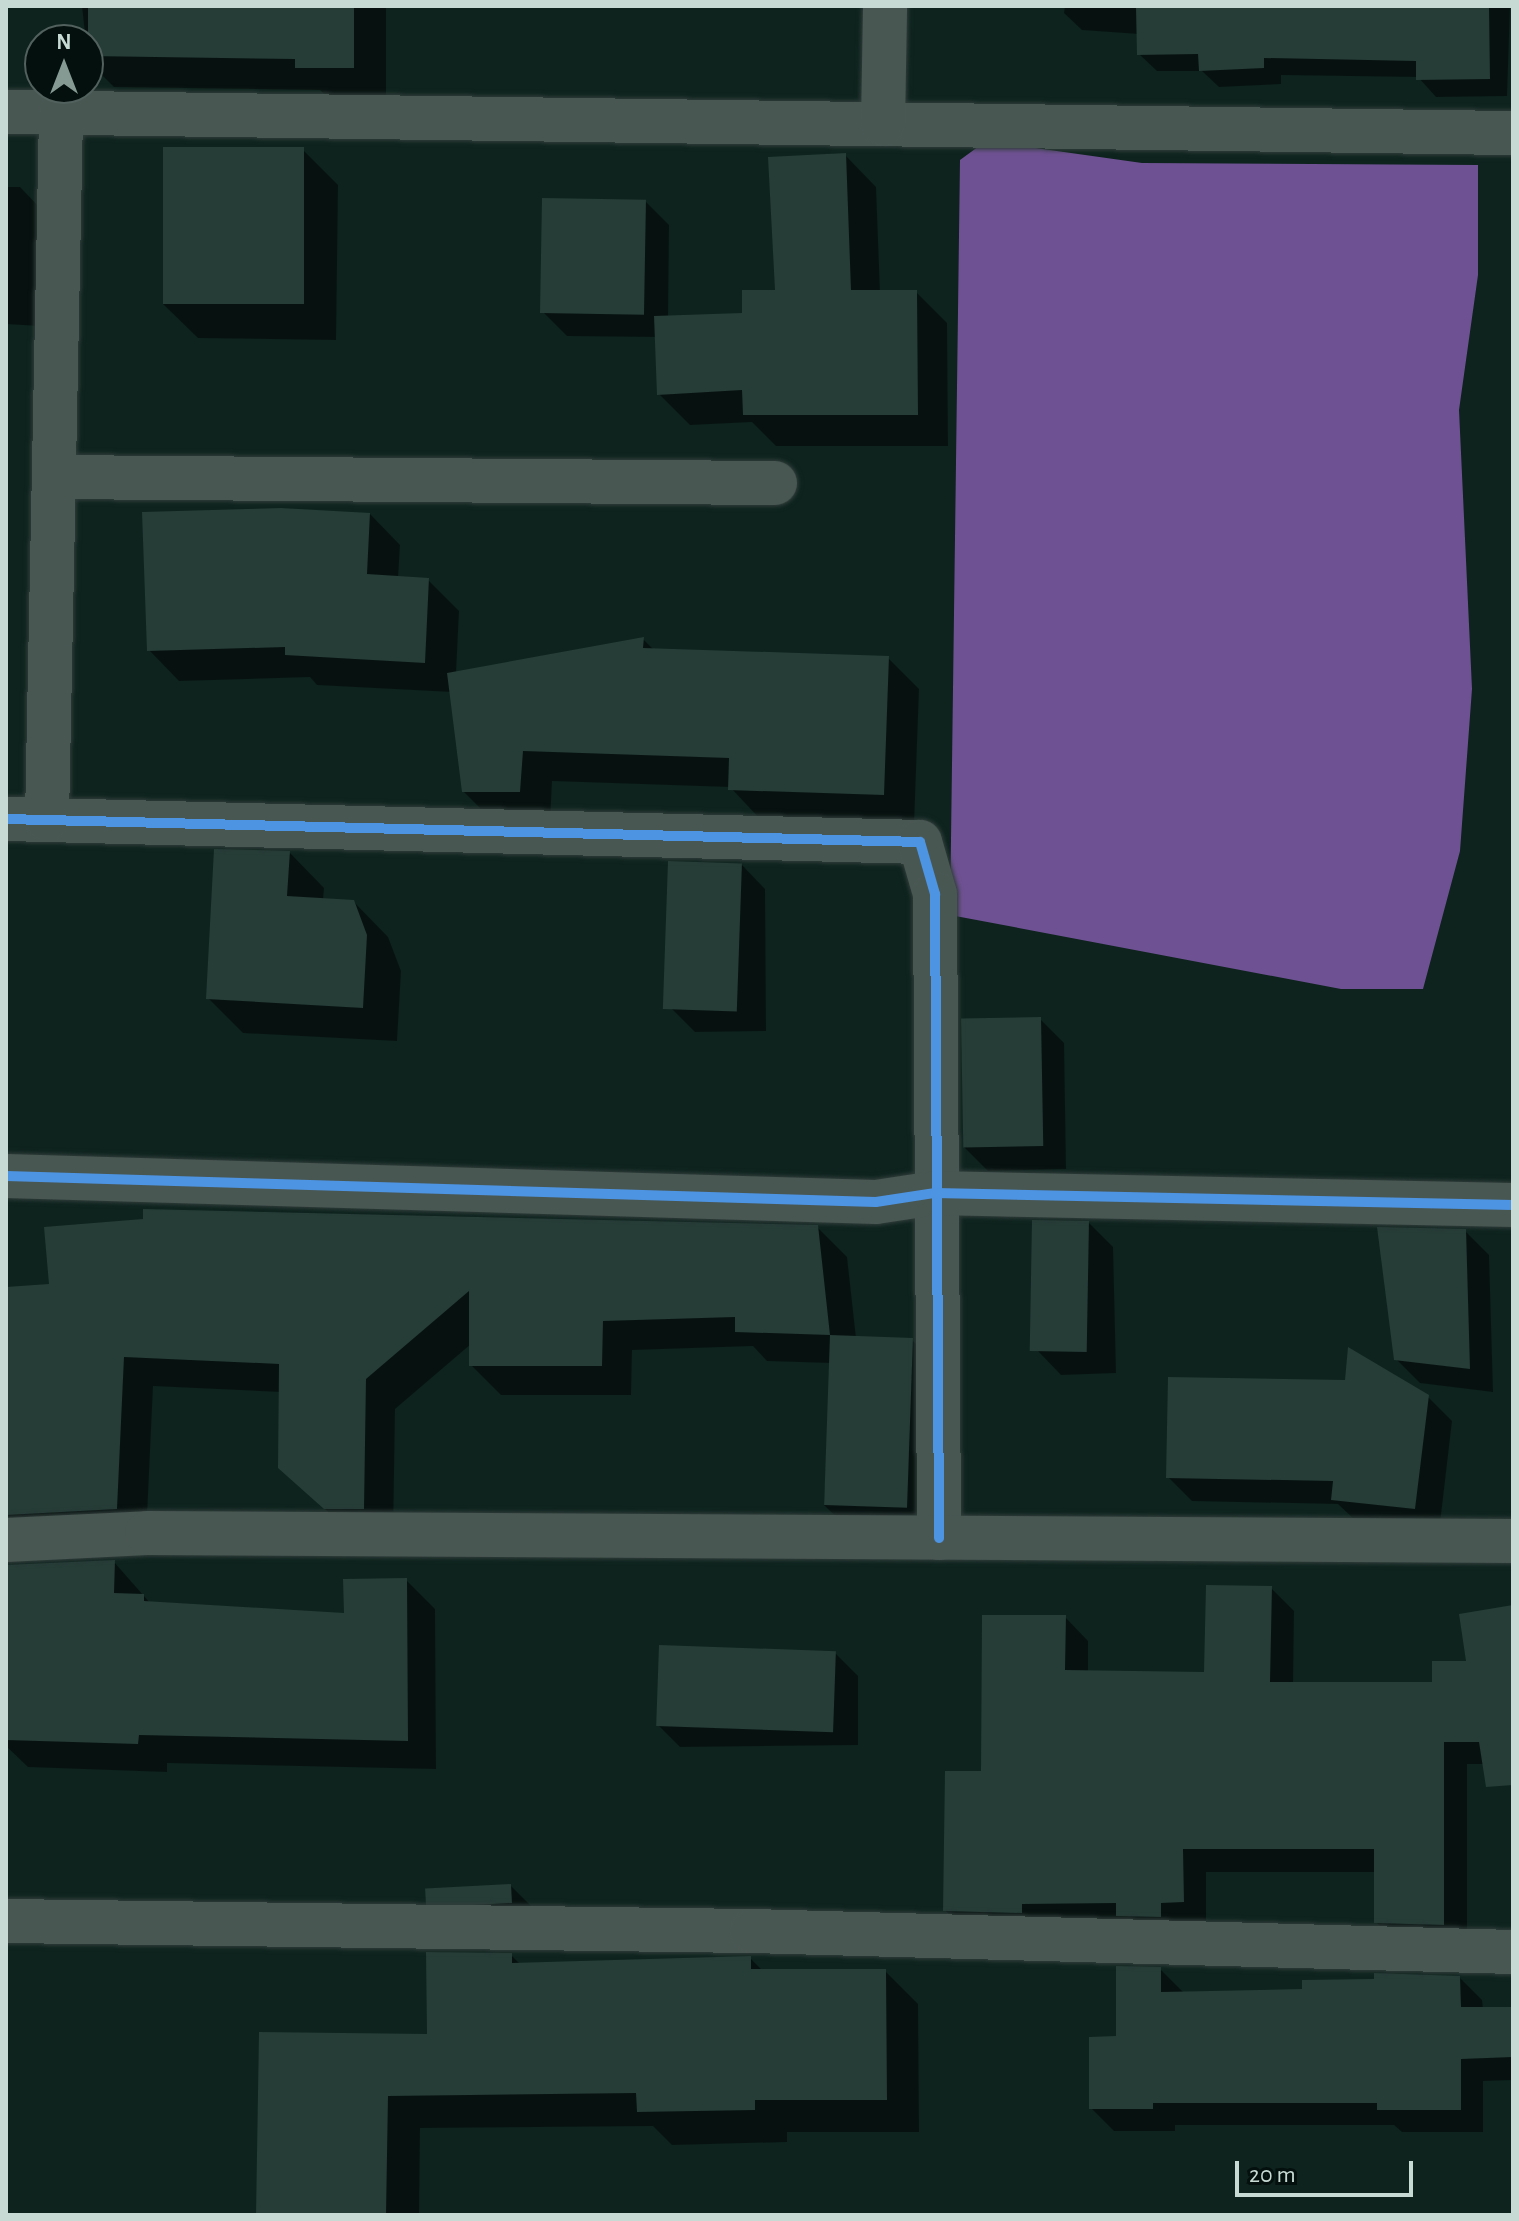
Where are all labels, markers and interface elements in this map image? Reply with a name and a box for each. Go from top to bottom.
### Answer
north arrow [24,24,104,104]
text: N [56,31,72,53]
scale bar [1239,2145,1417,2195]
text: 20 m [1249,2163,1296,2187]

